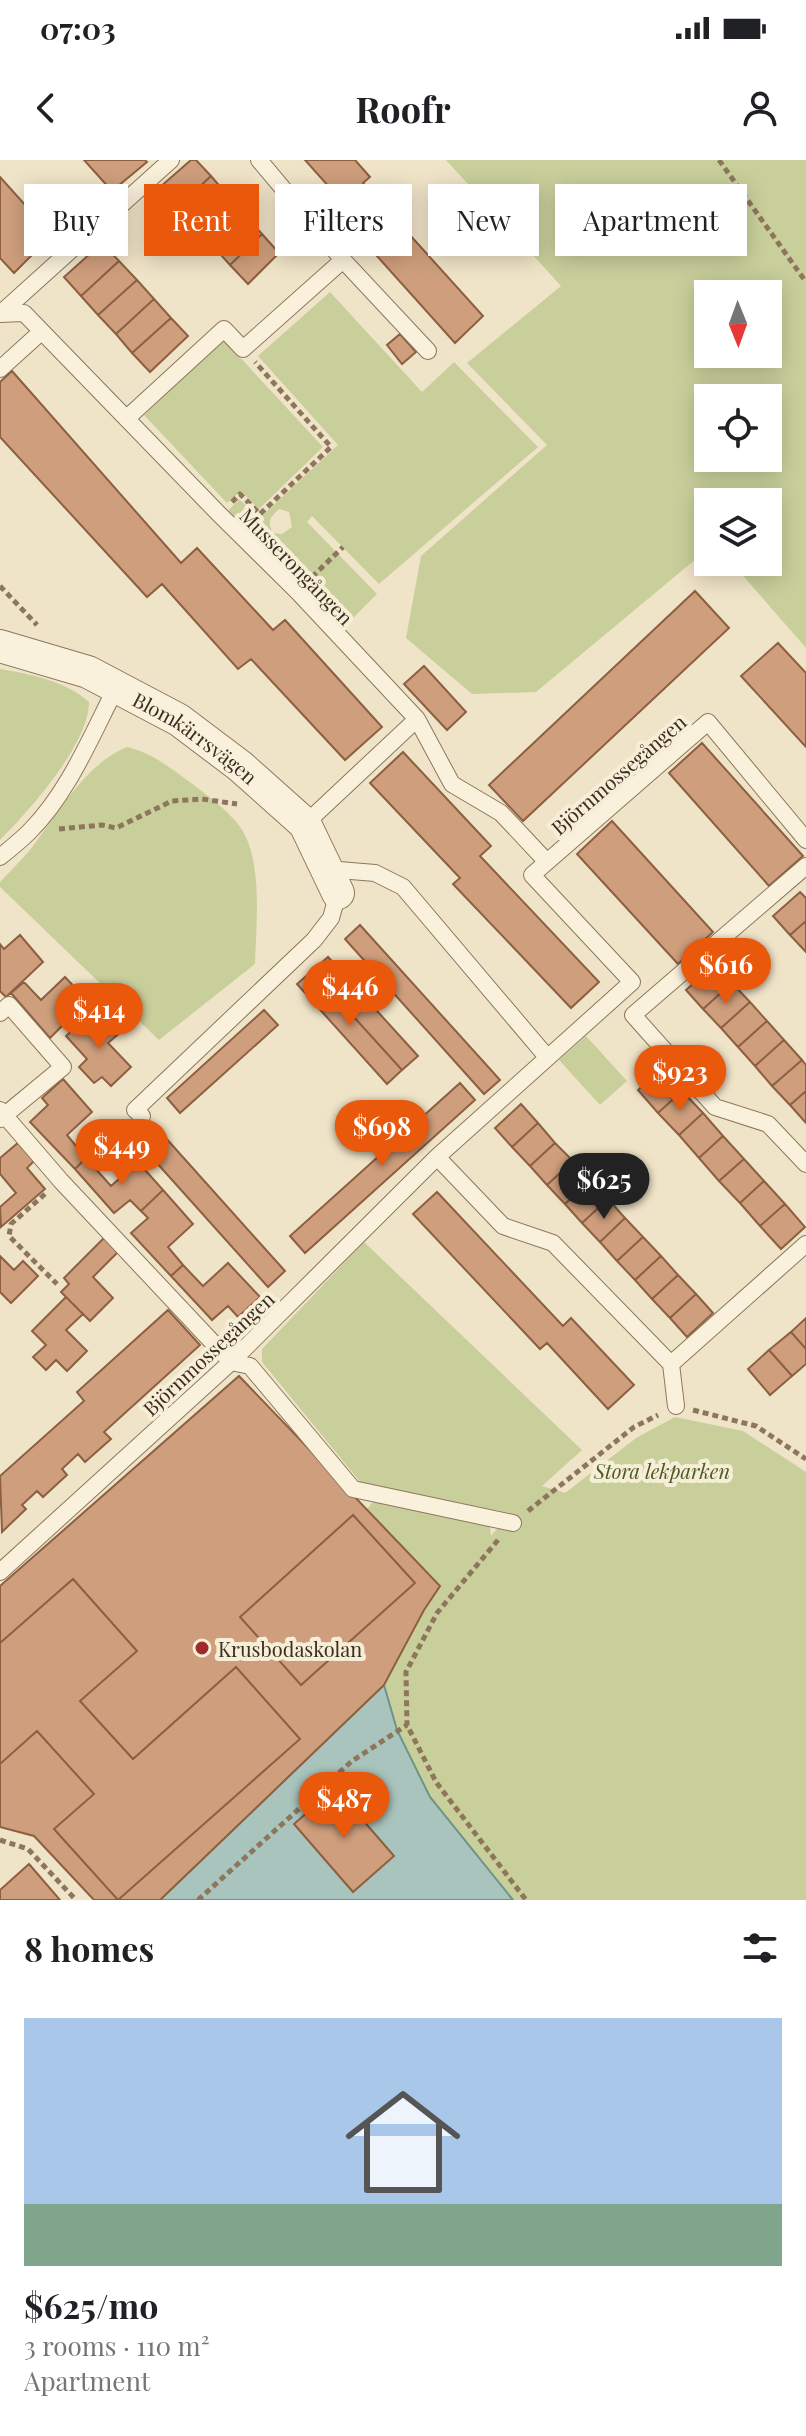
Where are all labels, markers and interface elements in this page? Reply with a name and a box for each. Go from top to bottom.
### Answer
text: 07:03 [40,8,116,48]
text: Roofr [355,84,451,132]
icon: back [24,86,68,130]
icon: person [738,86,782,130]
chip: Buy [24,184,128,256]
chip: Rent [144,184,259,256]
chip: Filters [275,184,412,256]
chip: New [428,184,539,256]
chip: Apartment [555,184,747,256]
north arrow [694,280,782,368]
map controls [694,280,782,576]
button: locate [694,384,782,472]
button: layers [694,488,782,576]
street label: Musserongången [234,502,360,630]
street label: Blomkärrsvägen [129,685,264,789]
street label: Björnmossegången [545,708,691,840]
pin: $616 [679,938,773,1006]
text: $616 [699,946,753,981]
pin: $446 [303,960,397,1028]
text: $446 [322,968,378,1003]
pin: $414 [52,983,146,1051]
text: $414 [73,991,125,1026]
pin: $923 [633,1045,727,1113]
text: $923 [652,1053,708,1088]
pin: $698 [335,1100,429,1168]
text: $698 [353,1108,411,1143]
pin: $449 [75,1119,169,1187]
text: $449 [94,1127,150,1162]
pin: $625 [557,1153,651,1221]
text: $625 [576,1161,632,1196]
street label: Björnmossegången [136,1285,280,1421]
park label: Stora lekparken [593,1457,730,1484]
place label: Krusbodaskolan [218,1635,362,1662]
marker: Krusbodaskolan [193,1639,211,1657]
pin: $487 [297,1772,391,1840]
text: $487 [316,1780,372,1815]
text: 8 homes [24,1925,154,1971]
icon: filters [738,1926,782,1970]
icon: home [331,2070,475,2214]
text: $625/mo [24,2282,158,2328]
text: 3 rooms · 110 m² [24,2328,209,2363]
text: Apartment [24,2363,150,2398]

